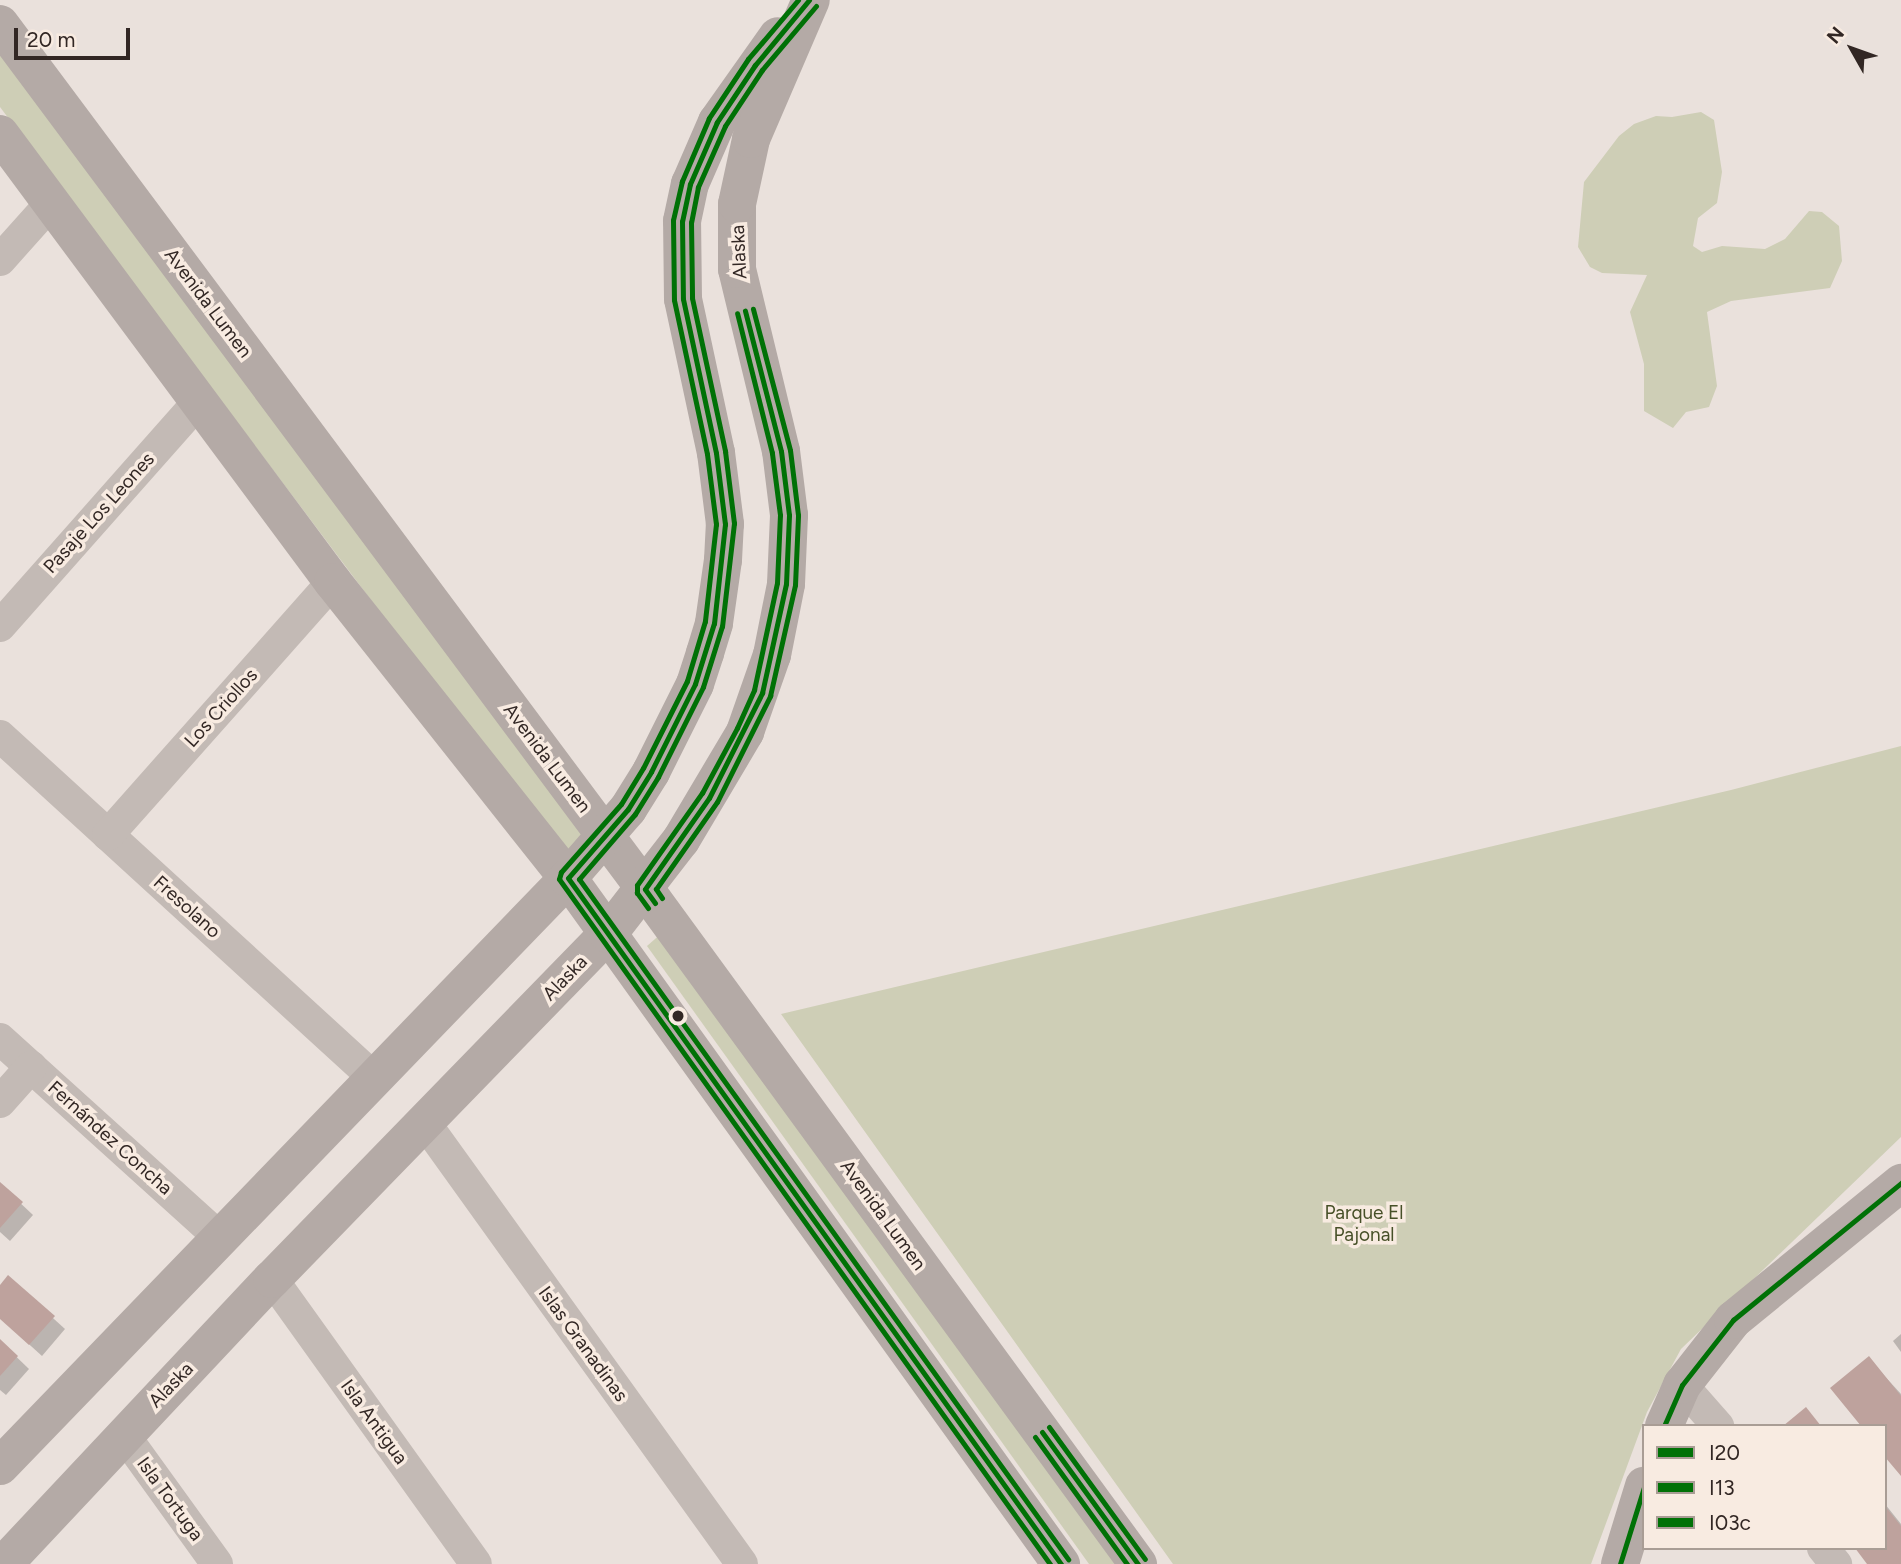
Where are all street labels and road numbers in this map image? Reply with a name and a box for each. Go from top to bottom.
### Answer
street label: Alaska [726,224,752,280]
street label: Avenida Lumen [160,244,256,362]
street label: Pasaje Los Leones [39,448,159,578]
street label: Los Criollos [180,664,262,752]
street label: Avenida Lumen [499,699,595,817]
street label: Fresolano [149,871,225,943]
street label: Alaska [538,951,592,1005]
street label: Fernández Concha [43,1076,177,1200]
street label: Avenida Lumen [835,1155,931,1275]
street label: Islas Granadinas [534,1282,632,1406]
street label: Alaska [144,1358,198,1412]
street label: Isla Antigua [336,1375,412,1469]
street label: Isla Tortuga [132,1453,208,1545]

